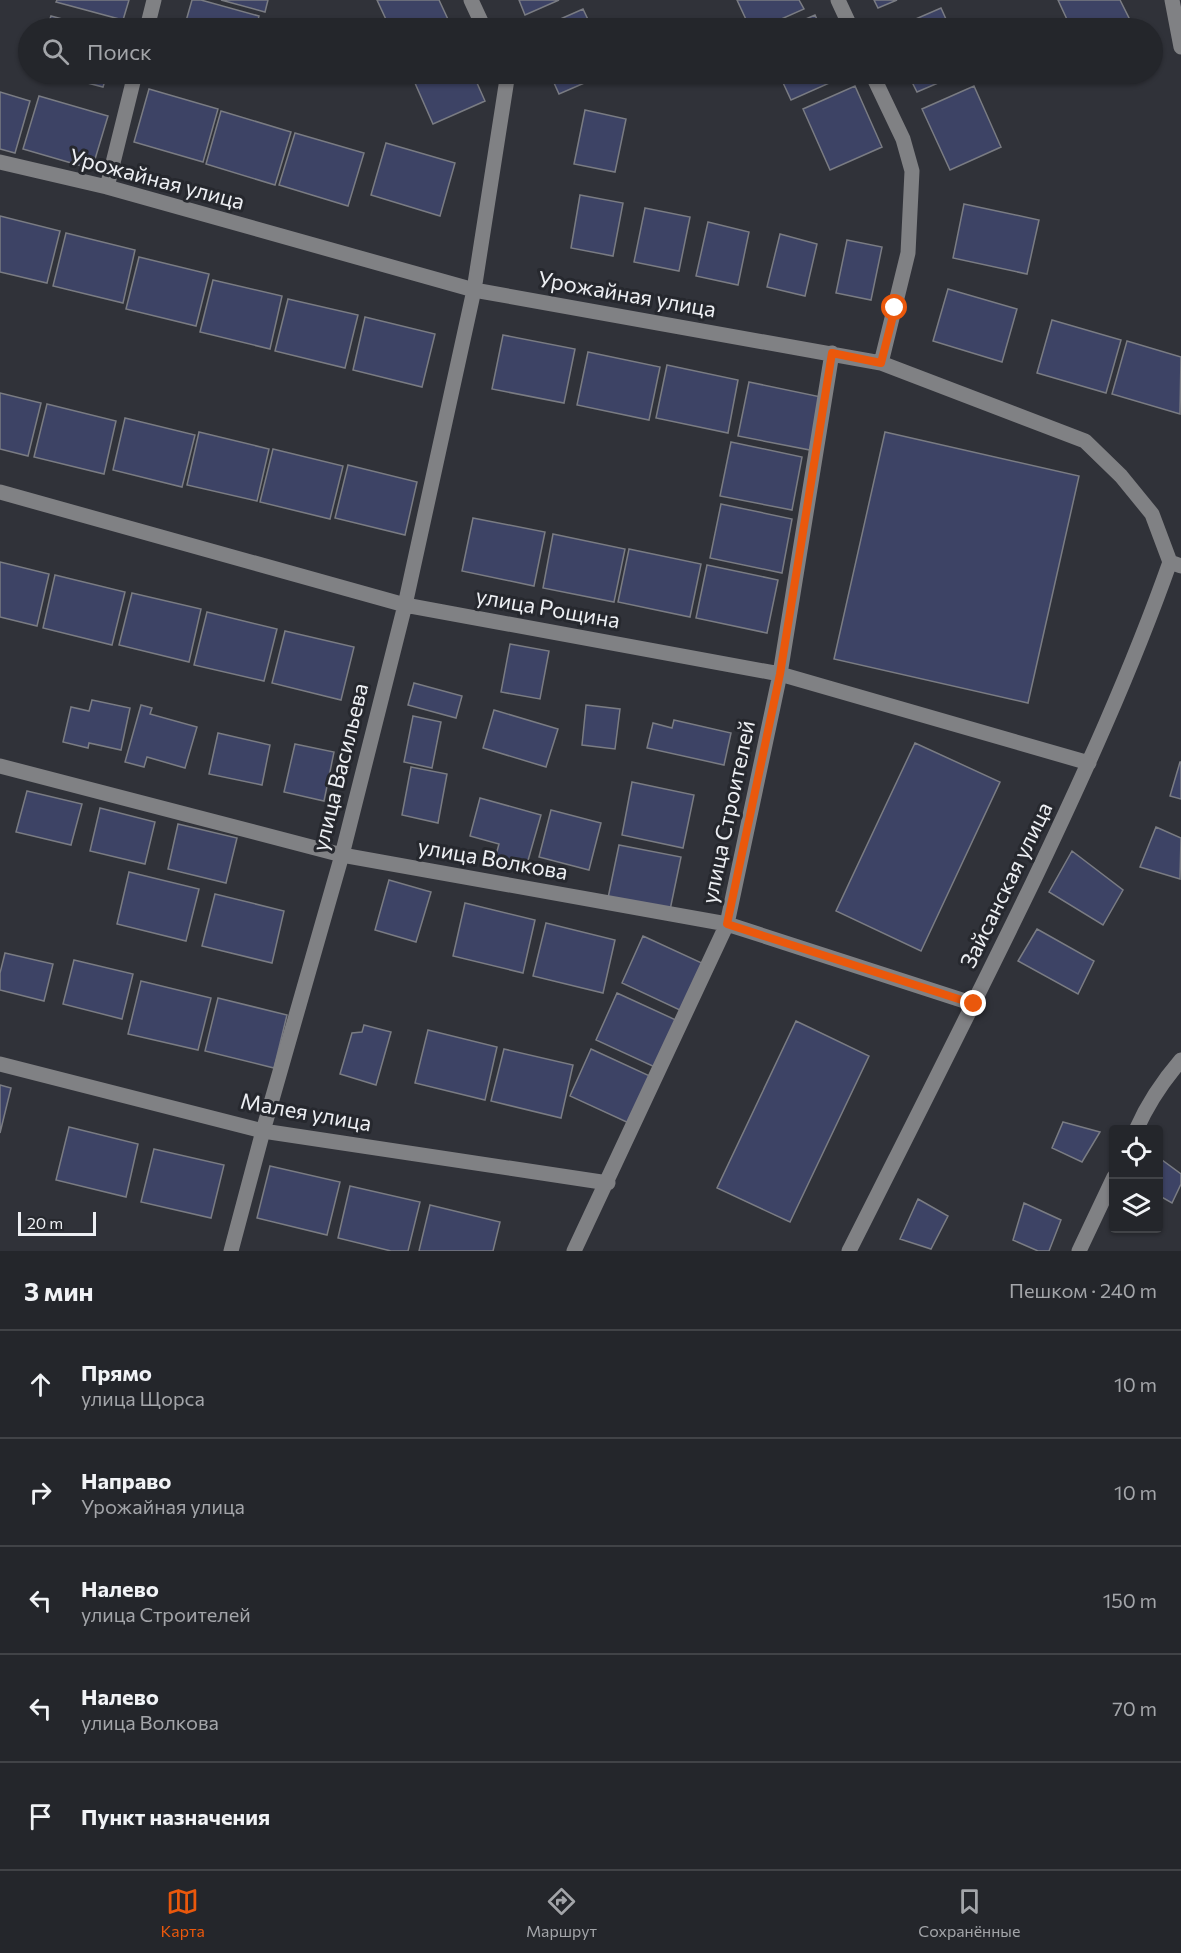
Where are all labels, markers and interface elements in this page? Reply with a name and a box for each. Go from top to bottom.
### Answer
search box [18,18,1163,84]
icon: search [39,35,72,68]
text: Поиск [87,38,152,65]
street label: Урожайная улица [67,142,248,215]
street label: Урожайная улица [536,265,718,322]
route start [881,294,907,320]
street label: улица Рощина [474,582,622,633]
street label: улица Васильева [306,680,373,854]
street label: улица Строителей [695,718,760,906]
street label: Зайсанская улица [954,797,1057,972]
street label: улица Волкова [416,832,570,885]
route end [960,990,986,1016]
street label: Малея улица [238,1087,374,1136]
map controls [1109,1125,1163,1233]
button: locate [1109,1125,1163,1179]
button: layers [1109,1179,1163,1233]
scale bar [18,1209,96,1236]
text: 20 m [27,1213,63,1232]
text: 3 мин [24,1275,94,1306]
text: Пешком · 240 m [1009,1278,1157,1302]
text: Прямо [81,1359,152,1386]
icon: ahead [24,1368,57,1401]
text: 10 m [1114,1372,1157,1396]
text: улица Щорса [81,1386,205,1410]
text: Направо [81,1467,171,1494]
icon: right [24,1476,57,1509]
text: 10 m [1114,1480,1157,1504]
text: Урожайная улица [81,1494,245,1518]
text: Налево [81,1575,159,1602]
icon: left [24,1584,57,1617]
text: 150 m [1103,1588,1157,1612]
text: улица Строителей [81,1602,251,1626]
text: Налево [81,1683,159,1710]
icon: left [24,1692,57,1725]
text: 70 m [1112,1696,1157,1720]
text: улица Волкова [81,1710,219,1734]
icon: arrive [24,1800,57,1833]
text: Пункт назначения [81,1803,270,1830]
tab: Карта [161,1885,205,1940]
tab: Маршрут [526,1885,597,1940]
tab: Сохранённые [918,1885,1020,1940]

